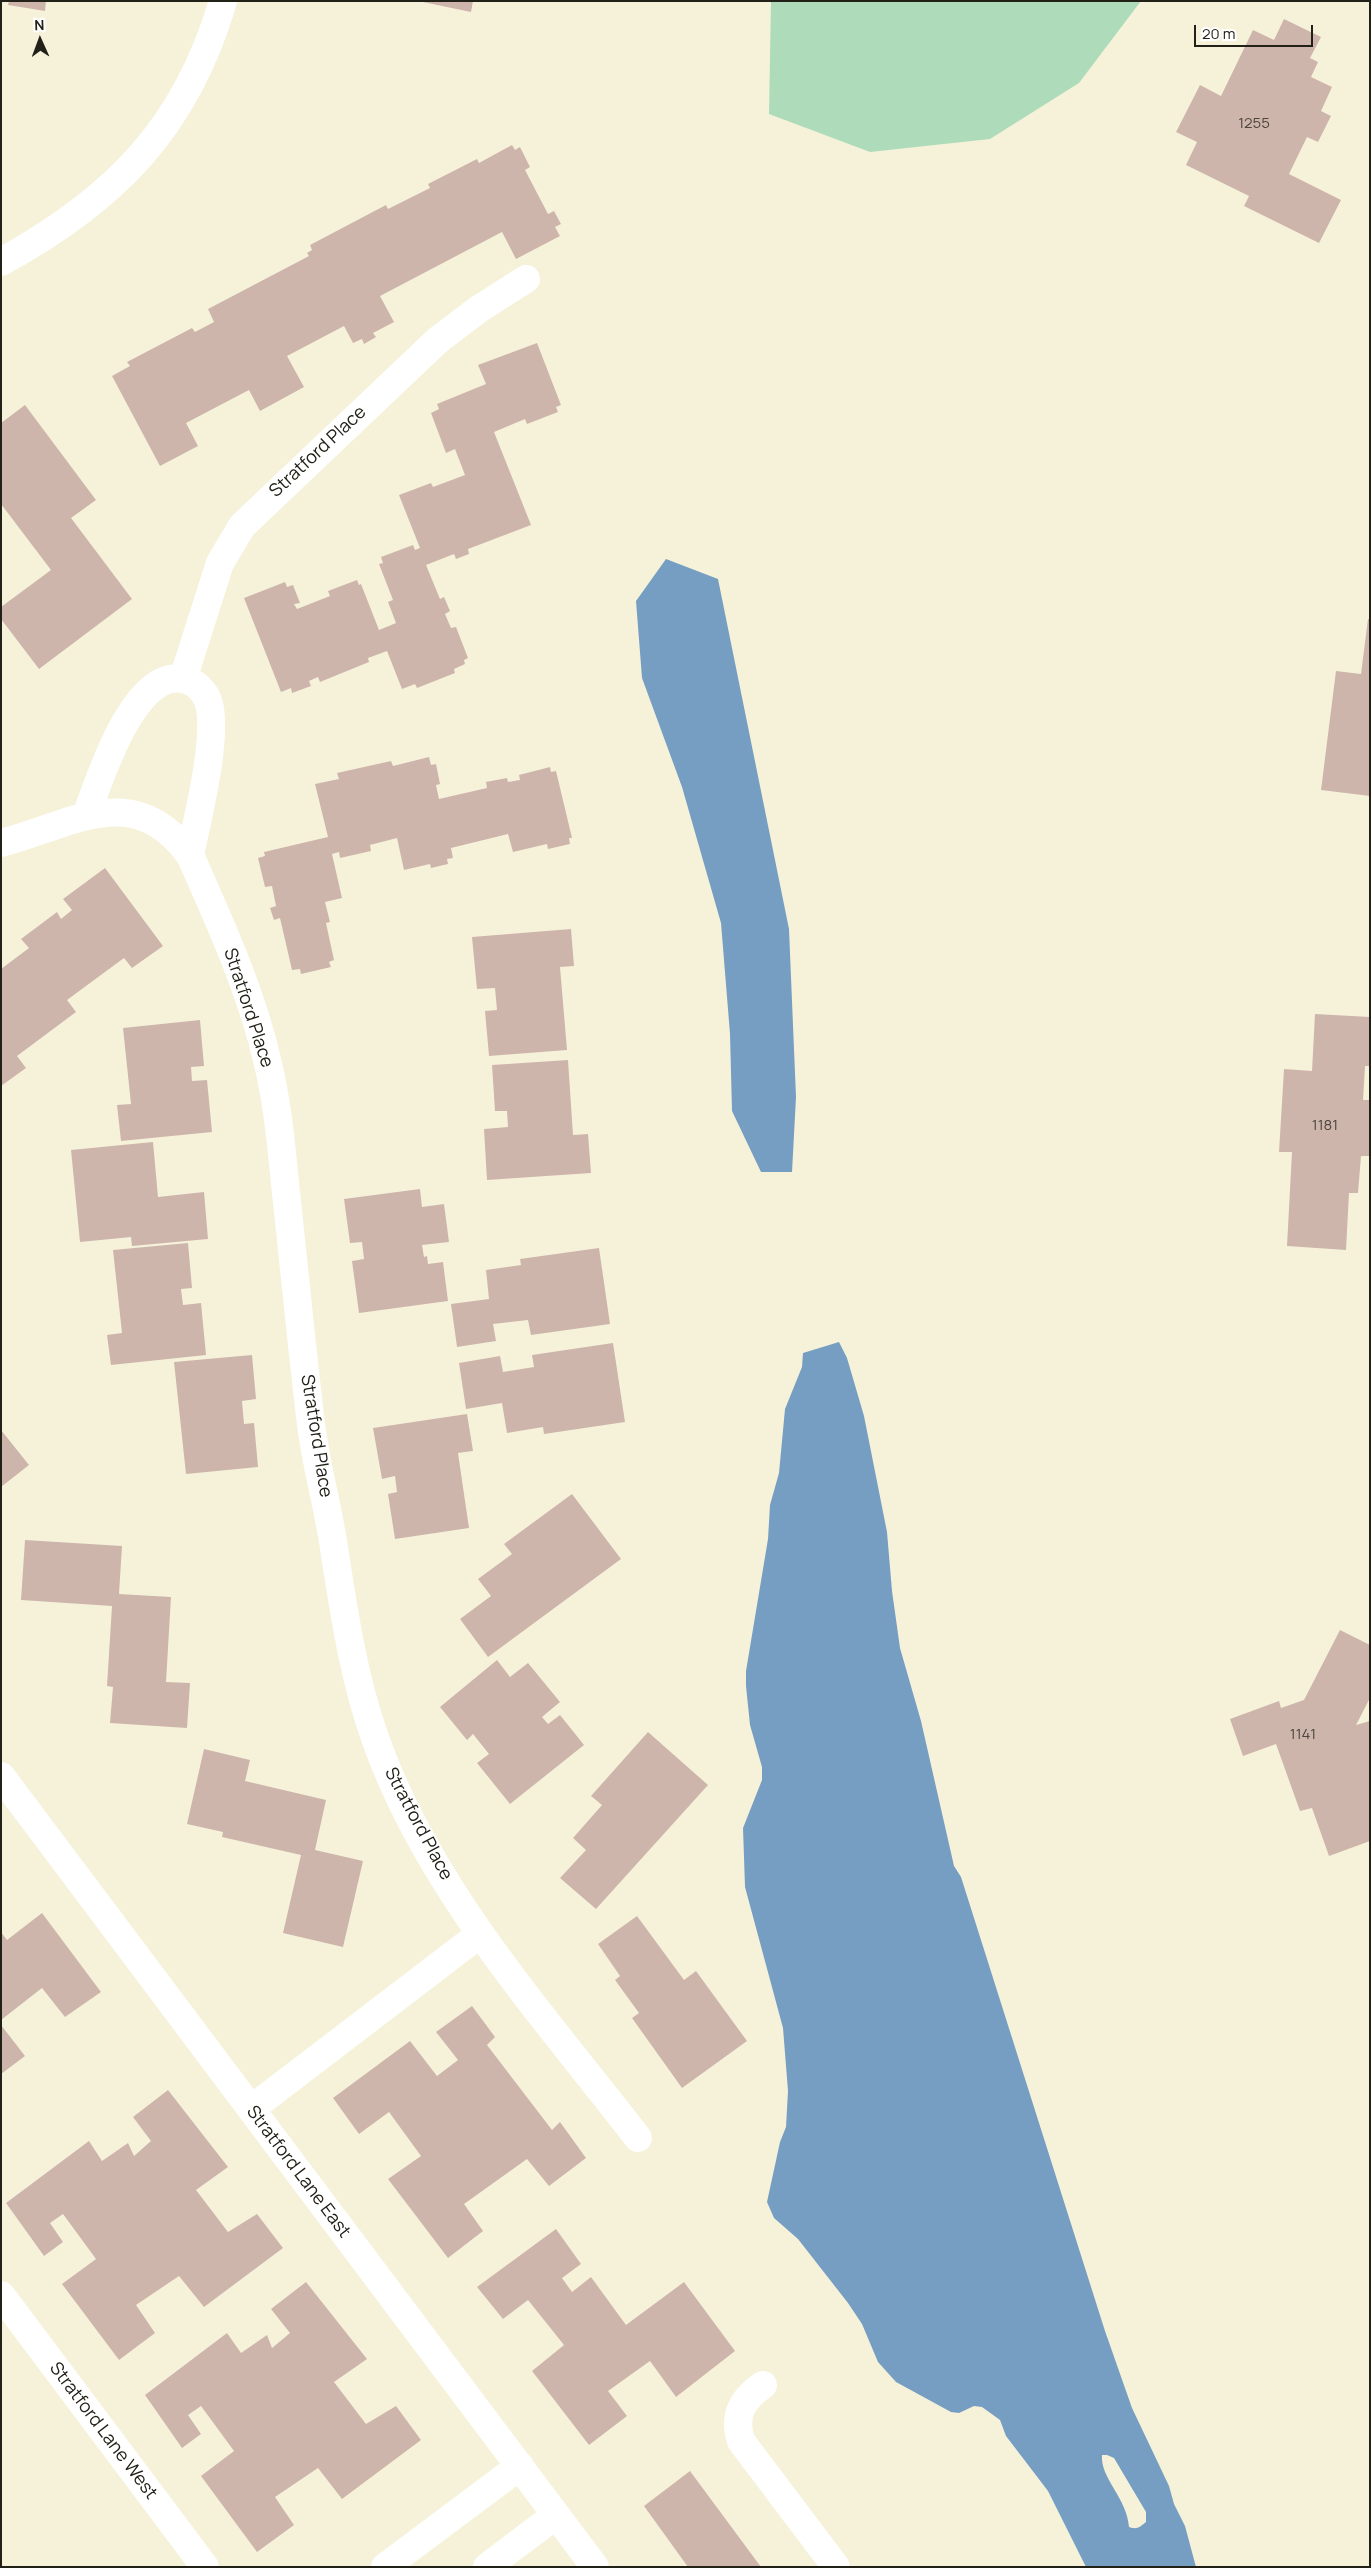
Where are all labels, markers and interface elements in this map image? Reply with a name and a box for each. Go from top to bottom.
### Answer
north arrow [15,15,65,65]
text: N [34,15,45,34]
scale bar [1196,15,1315,47]
text: 20 m [1202,23,1235,44]
house number: 1255 [1238,115,1270,133]
street label: Stratford Place [265,402,371,502]
street label: Stratford Place [219,946,277,1070]
house number: 1181 [1312,1117,1338,1135]
street label: Stratford Place [296,1373,336,1499]
house number: 1141 [1290,1726,1316,1744]
street label: Stratford Place [379,1764,457,1884]
street label: Stratford Lane East [241,2102,355,2242]
street label: Stratford Lane West [44,2358,162,2504]

